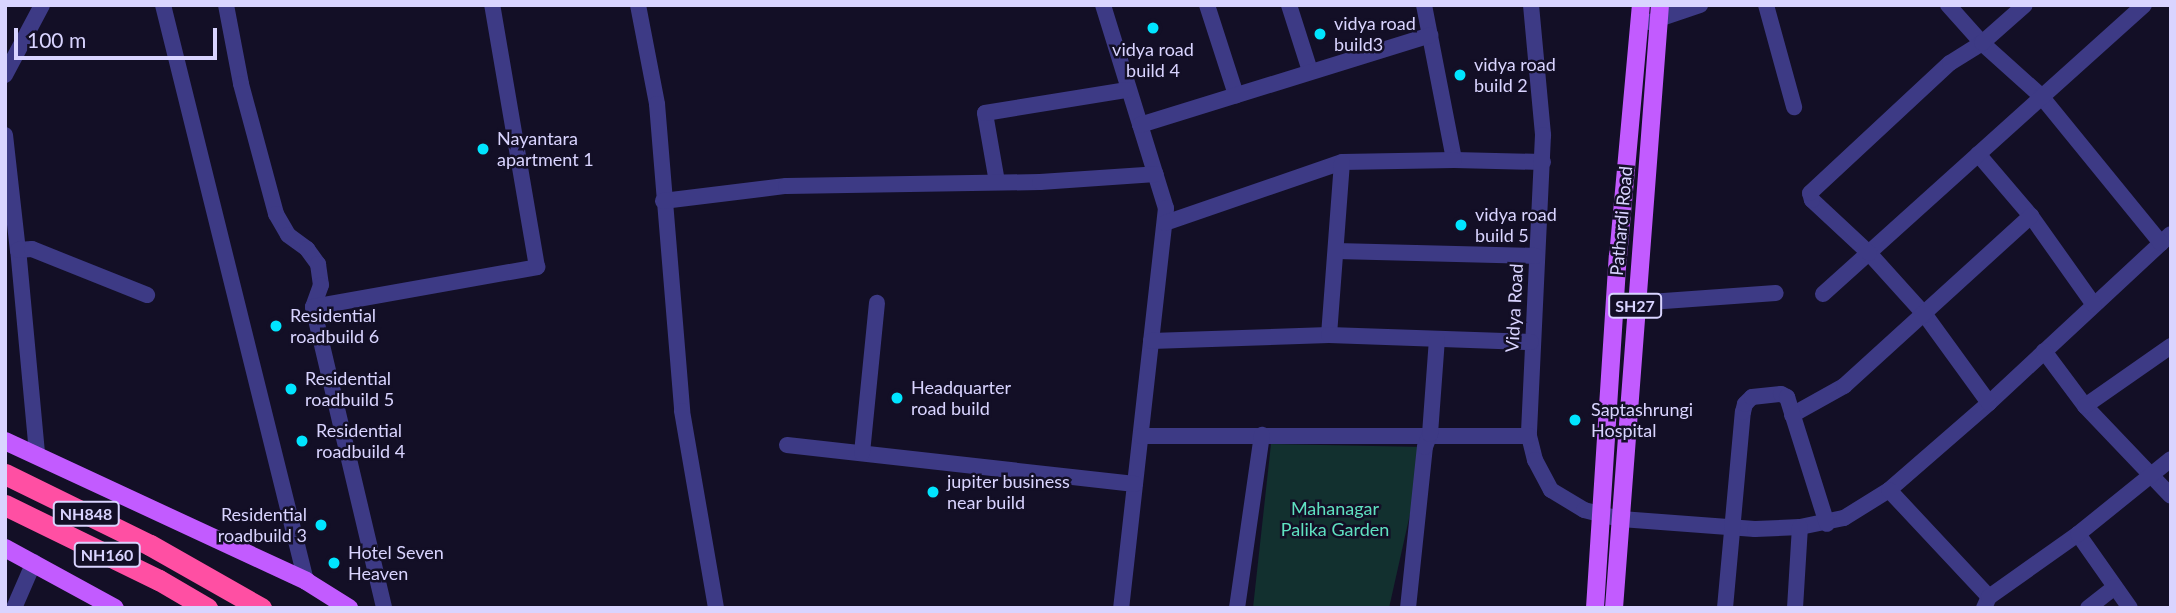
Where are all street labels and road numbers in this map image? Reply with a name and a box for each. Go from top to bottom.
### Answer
street label: Pathardi Road [1605,165,1637,277]
street label: Vidya Road [1501,263,1527,353]
road number: SH27 [1607,294,1663,318]
road number: NH848 [53,502,119,526]
road number: NH160 [74,542,140,568]

